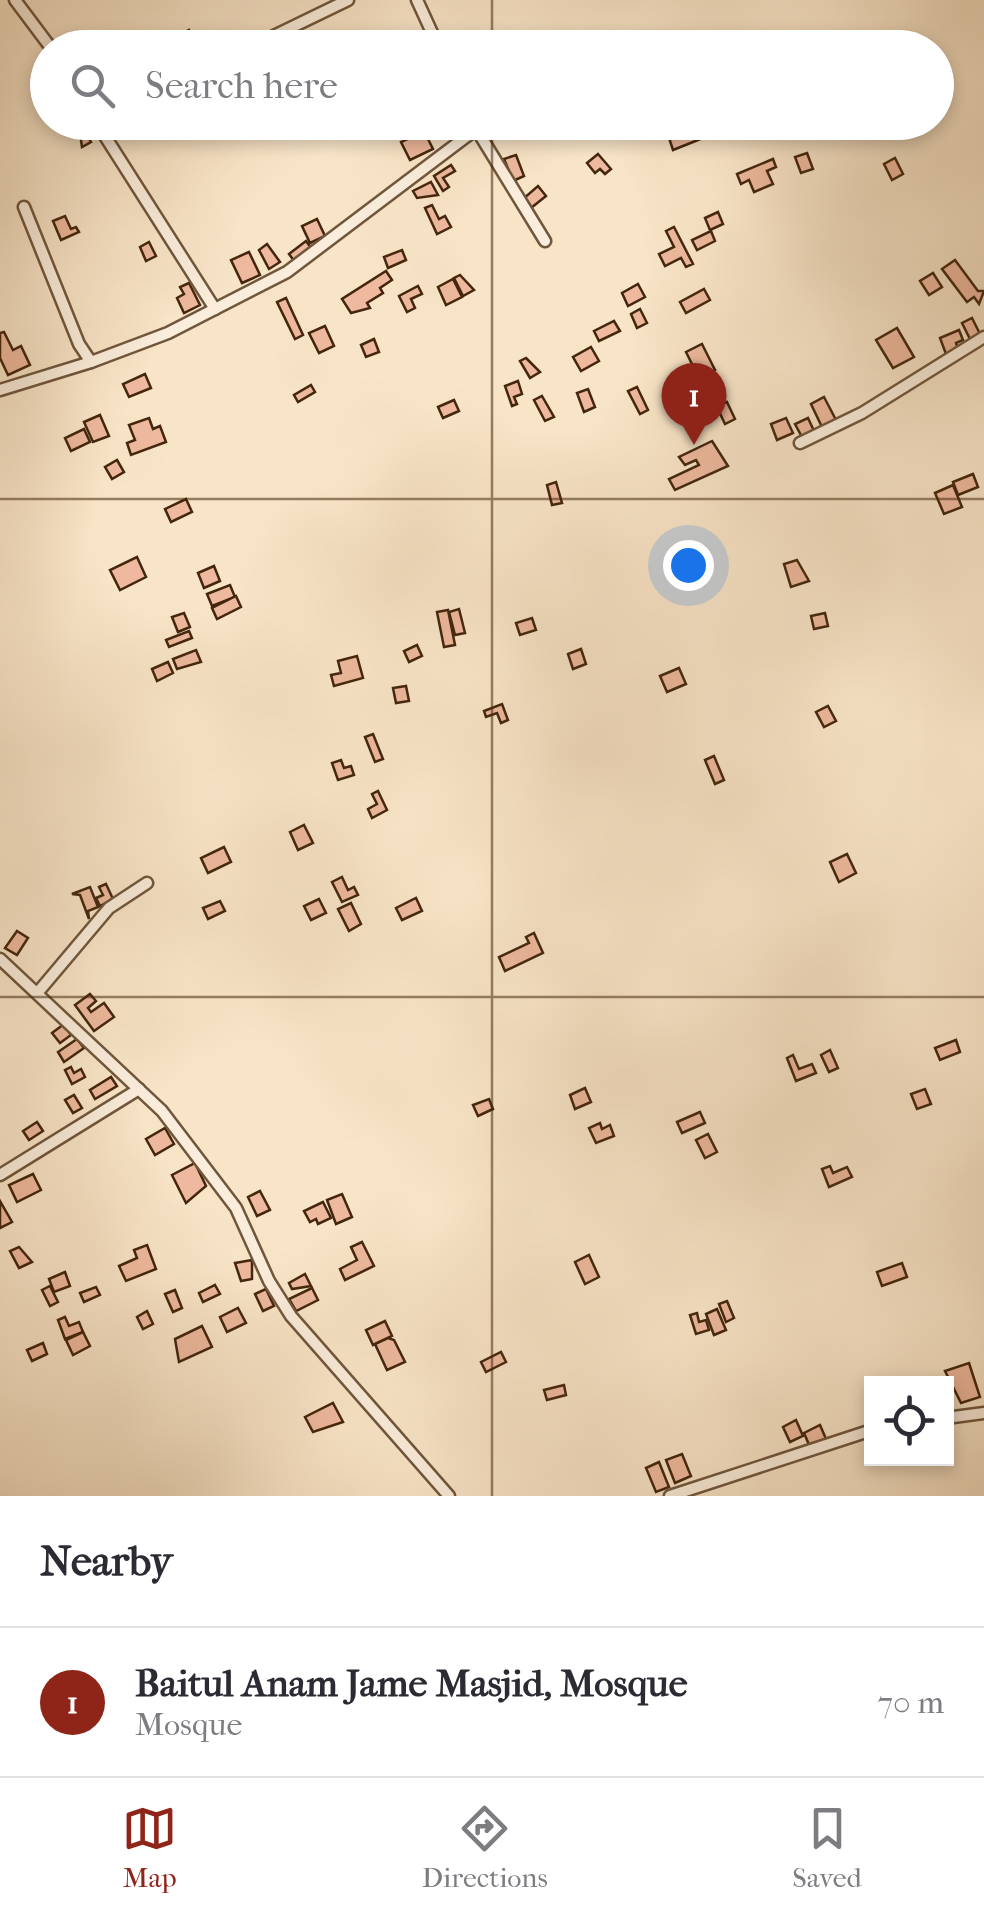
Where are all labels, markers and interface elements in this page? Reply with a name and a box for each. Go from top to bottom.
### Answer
search box [30,30,954,140]
icon: search [65,58,120,113]
text: Search here [145,63,338,108]
pin: 1 [662,362,726,445]
your location [663,540,714,591]
map controls [864,1376,954,1466]
button: locate [864,1376,954,1466]
text: Nearby [40,1537,172,1586]
text: Baitul Anam Jame Masjid, Mosque [135,1661,687,1706]
text: 1 [67,1684,78,1721]
text: 70 m [878,1684,944,1721]
text: Mosque [135,1706,242,1743]
tab: Map [122,1801,177,1894]
tab: Directions [422,1801,548,1894]
tab: Saved [792,1801,862,1894]

